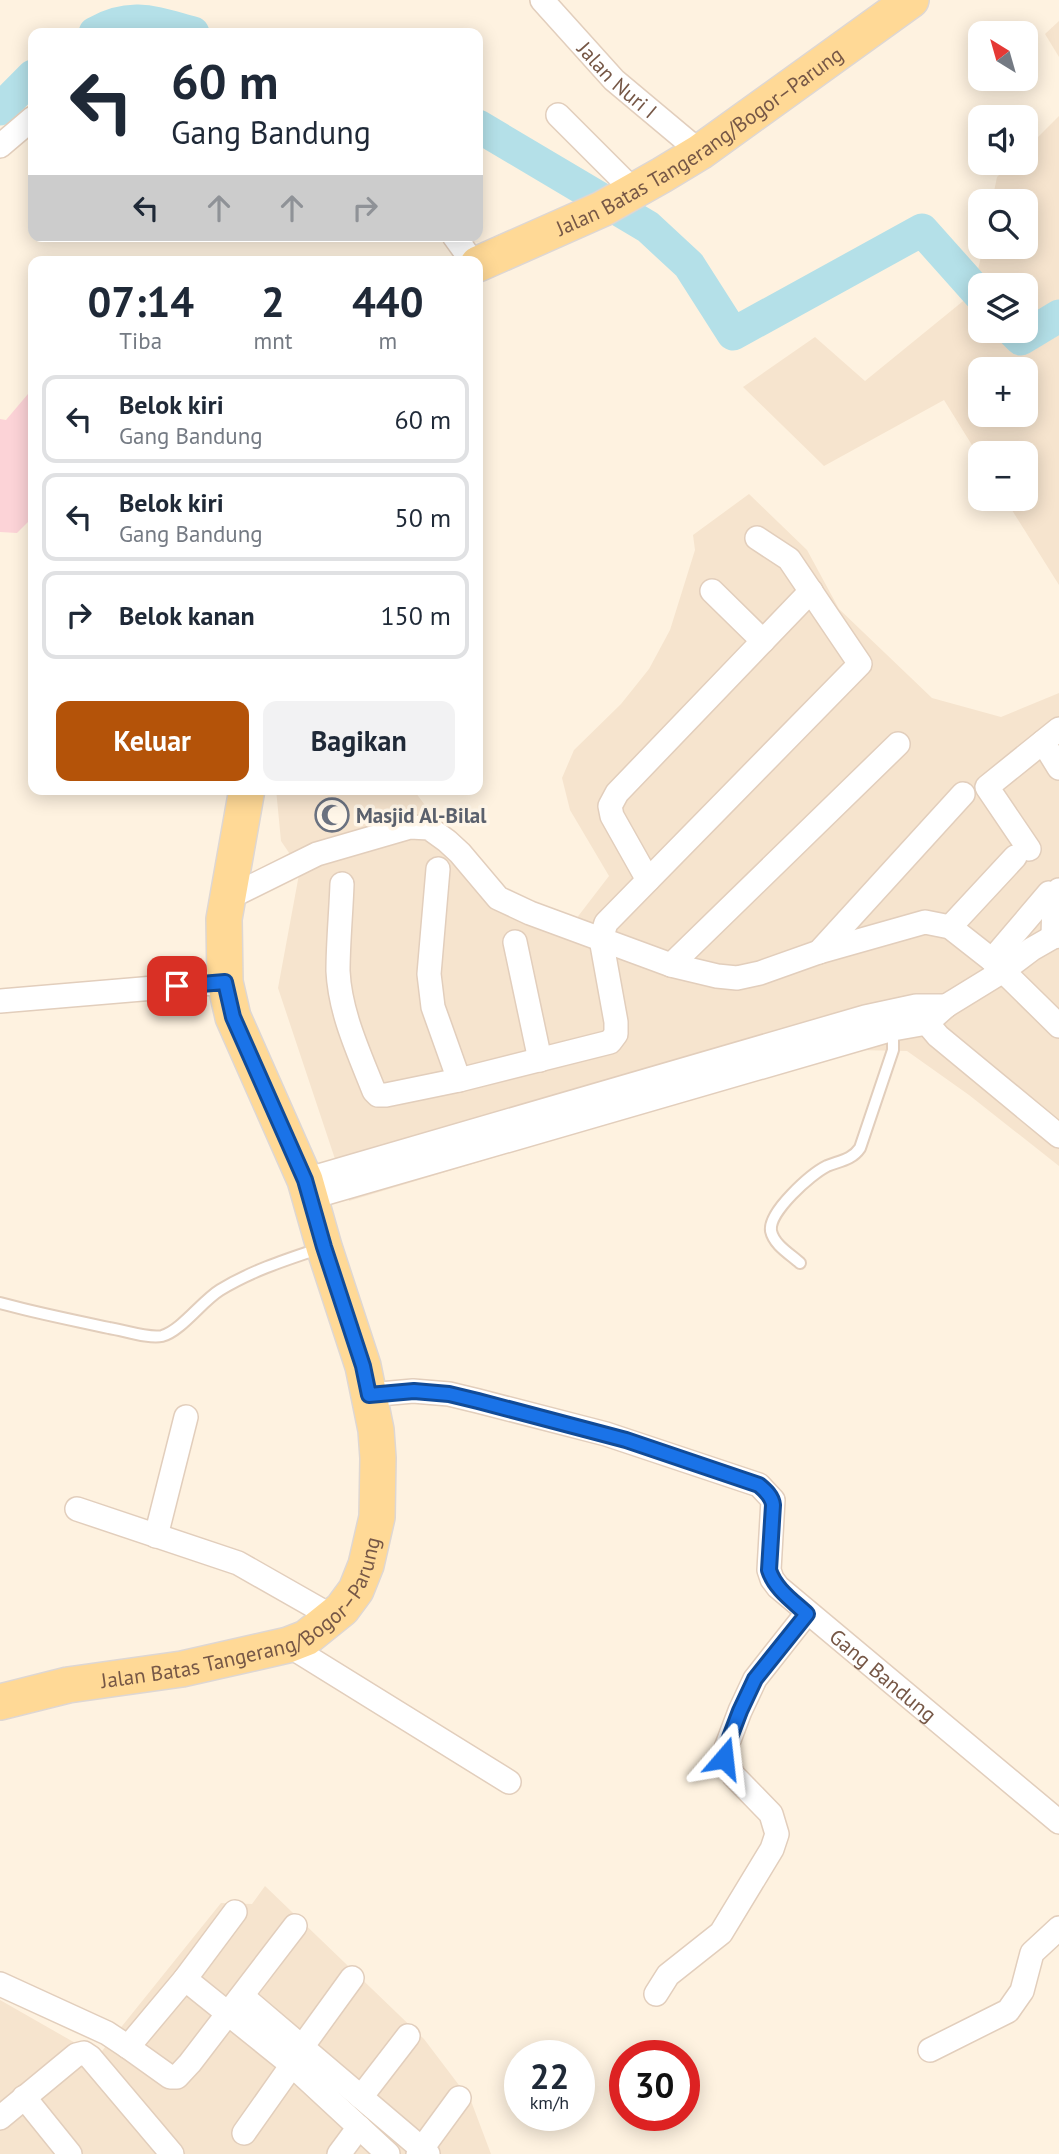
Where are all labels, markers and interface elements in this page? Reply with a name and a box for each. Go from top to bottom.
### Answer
north arrow [968,21,1038,91]
map controls [968,21,1038,511]
street label: Jalan Nuri I [571,35,663,124]
street label: Jalan Batas Tangerang/Bogor–Parung [551,40,848,242]
text: 60 m [171,49,278,113]
icon: left [56,56,147,147]
button: sound [968,105,1038,175]
text: Gang Bandung [171,111,371,153]
icon: left [127,189,165,227]
icon: ahead [200,189,238,227]
icon: ahead [273,189,311,227]
icon: right [346,189,384,227]
button: search [968,189,1038,259]
button: layers [968,273,1038,343]
text: 07:14 [87,274,194,329]
text: 2 [261,274,285,329]
text: 440 [352,274,423,329]
text: Tiba [119,326,162,355]
text: mnt [254,326,293,355]
text: m [378,326,397,355]
button: + [968,357,1038,427]
text: Belok kiri [119,388,224,421]
icon: left [60,400,98,438]
text: 60 m [395,403,451,436]
text: Gang Bandung [119,421,263,450]
button: − [968,441,1038,511]
text: Belok kiri [119,486,224,519]
icon: left [60,498,98,536]
text: 50 m [395,501,451,534]
text: Gang Bandung [119,519,263,548]
icon: right [60,596,98,634]
text: Belok kanan [119,599,255,632]
text: 150 m [380,599,451,632]
button: Keluar [56,701,249,781]
button: Bagikan [263,701,455,781]
mosque icon: Masjid Al-Bilal [313,796,351,834]
place label: Masjid Al-Bilal [356,802,487,829]
pin [147,956,207,1016]
icon: arrive [158,967,196,1005]
street label: Jalan Batas Tangerang/Bogor–Parung [98,1534,386,1694]
street label: Gang Bandung [824,1623,942,1728]
position arrow [687,1721,761,1795]
speed limit sign: 30 [609,2040,700,2131]
text: 22 [530,2053,569,2099]
text: km/h [530,2091,569,2114]

